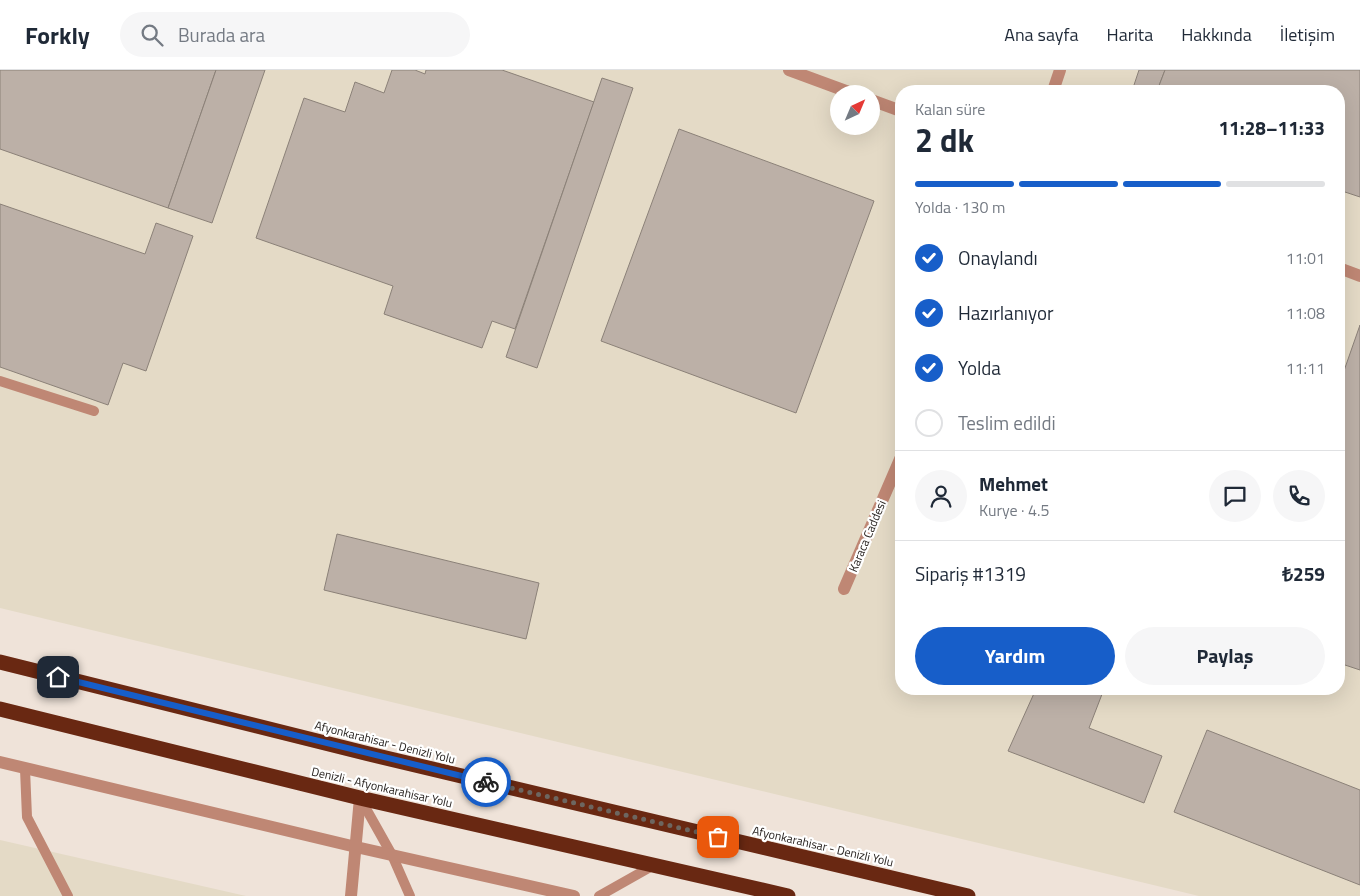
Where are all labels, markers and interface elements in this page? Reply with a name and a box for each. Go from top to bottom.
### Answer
search box [120,12,470,57]
text: Forkly [25,17,90,53]
text: Burada ara [178,20,265,49]
icon: search [138,21,166,49]
text: Ana sayfa [1004,21,1079,48]
text: Harita [1107,21,1153,48]
text: Hakkında [1181,21,1252,48]
text: İletişim [1280,21,1335,48]
north arrow [830,85,880,135]
map controls [830,85,880,135]
text: Kalan süre [915,97,985,121]
text: 11:28–11:33 [1218,113,1325,142]
text: 2 dk [915,116,974,164]
text: Yolda · 130 m [915,195,1005,219]
text: Onaylandı [958,243,1038,272]
icon: check [915,244,943,272]
text: 11:01 [1286,246,1325,270]
text: Hazırlanıyor [958,298,1054,327]
icon: check [915,299,943,327]
text: 11:08 [1286,301,1325,325]
text: Yolda [958,353,1001,382]
icon: check [915,354,943,382]
text: 11:11 [1286,356,1325,380]
text: Teslim edildi [958,408,1056,437]
text: Mehmet [979,469,1048,498]
button: person [915,470,967,522]
button: chat [1209,470,1261,522]
button: phone [1273,470,1325,522]
street label: Karaca Caddesi [843,497,891,575]
text: Kurye · 4.5 [979,498,1049,522]
text: Sipariş #1319 [915,559,1026,588]
text: ₺259 [1282,559,1325,588]
button: Yardım [915,627,1115,685]
button: Paylaş [1125,627,1325,685]
pin [37,656,79,698]
icon: home [44,663,72,691]
street label: Afyonkarahisar - Denizli Yolu [313,715,457,769]
courier [461,757,511,807]
street label: Denizli - Afyonkarahisar Yolu [310,762,454,812]
icon: bike [472,768,500,796]
pin [697,816,739,858]
street label: Afyonkarahisar - Denizli Yolu [751,821,895,871]
icon: bag [704,823,732,851]

